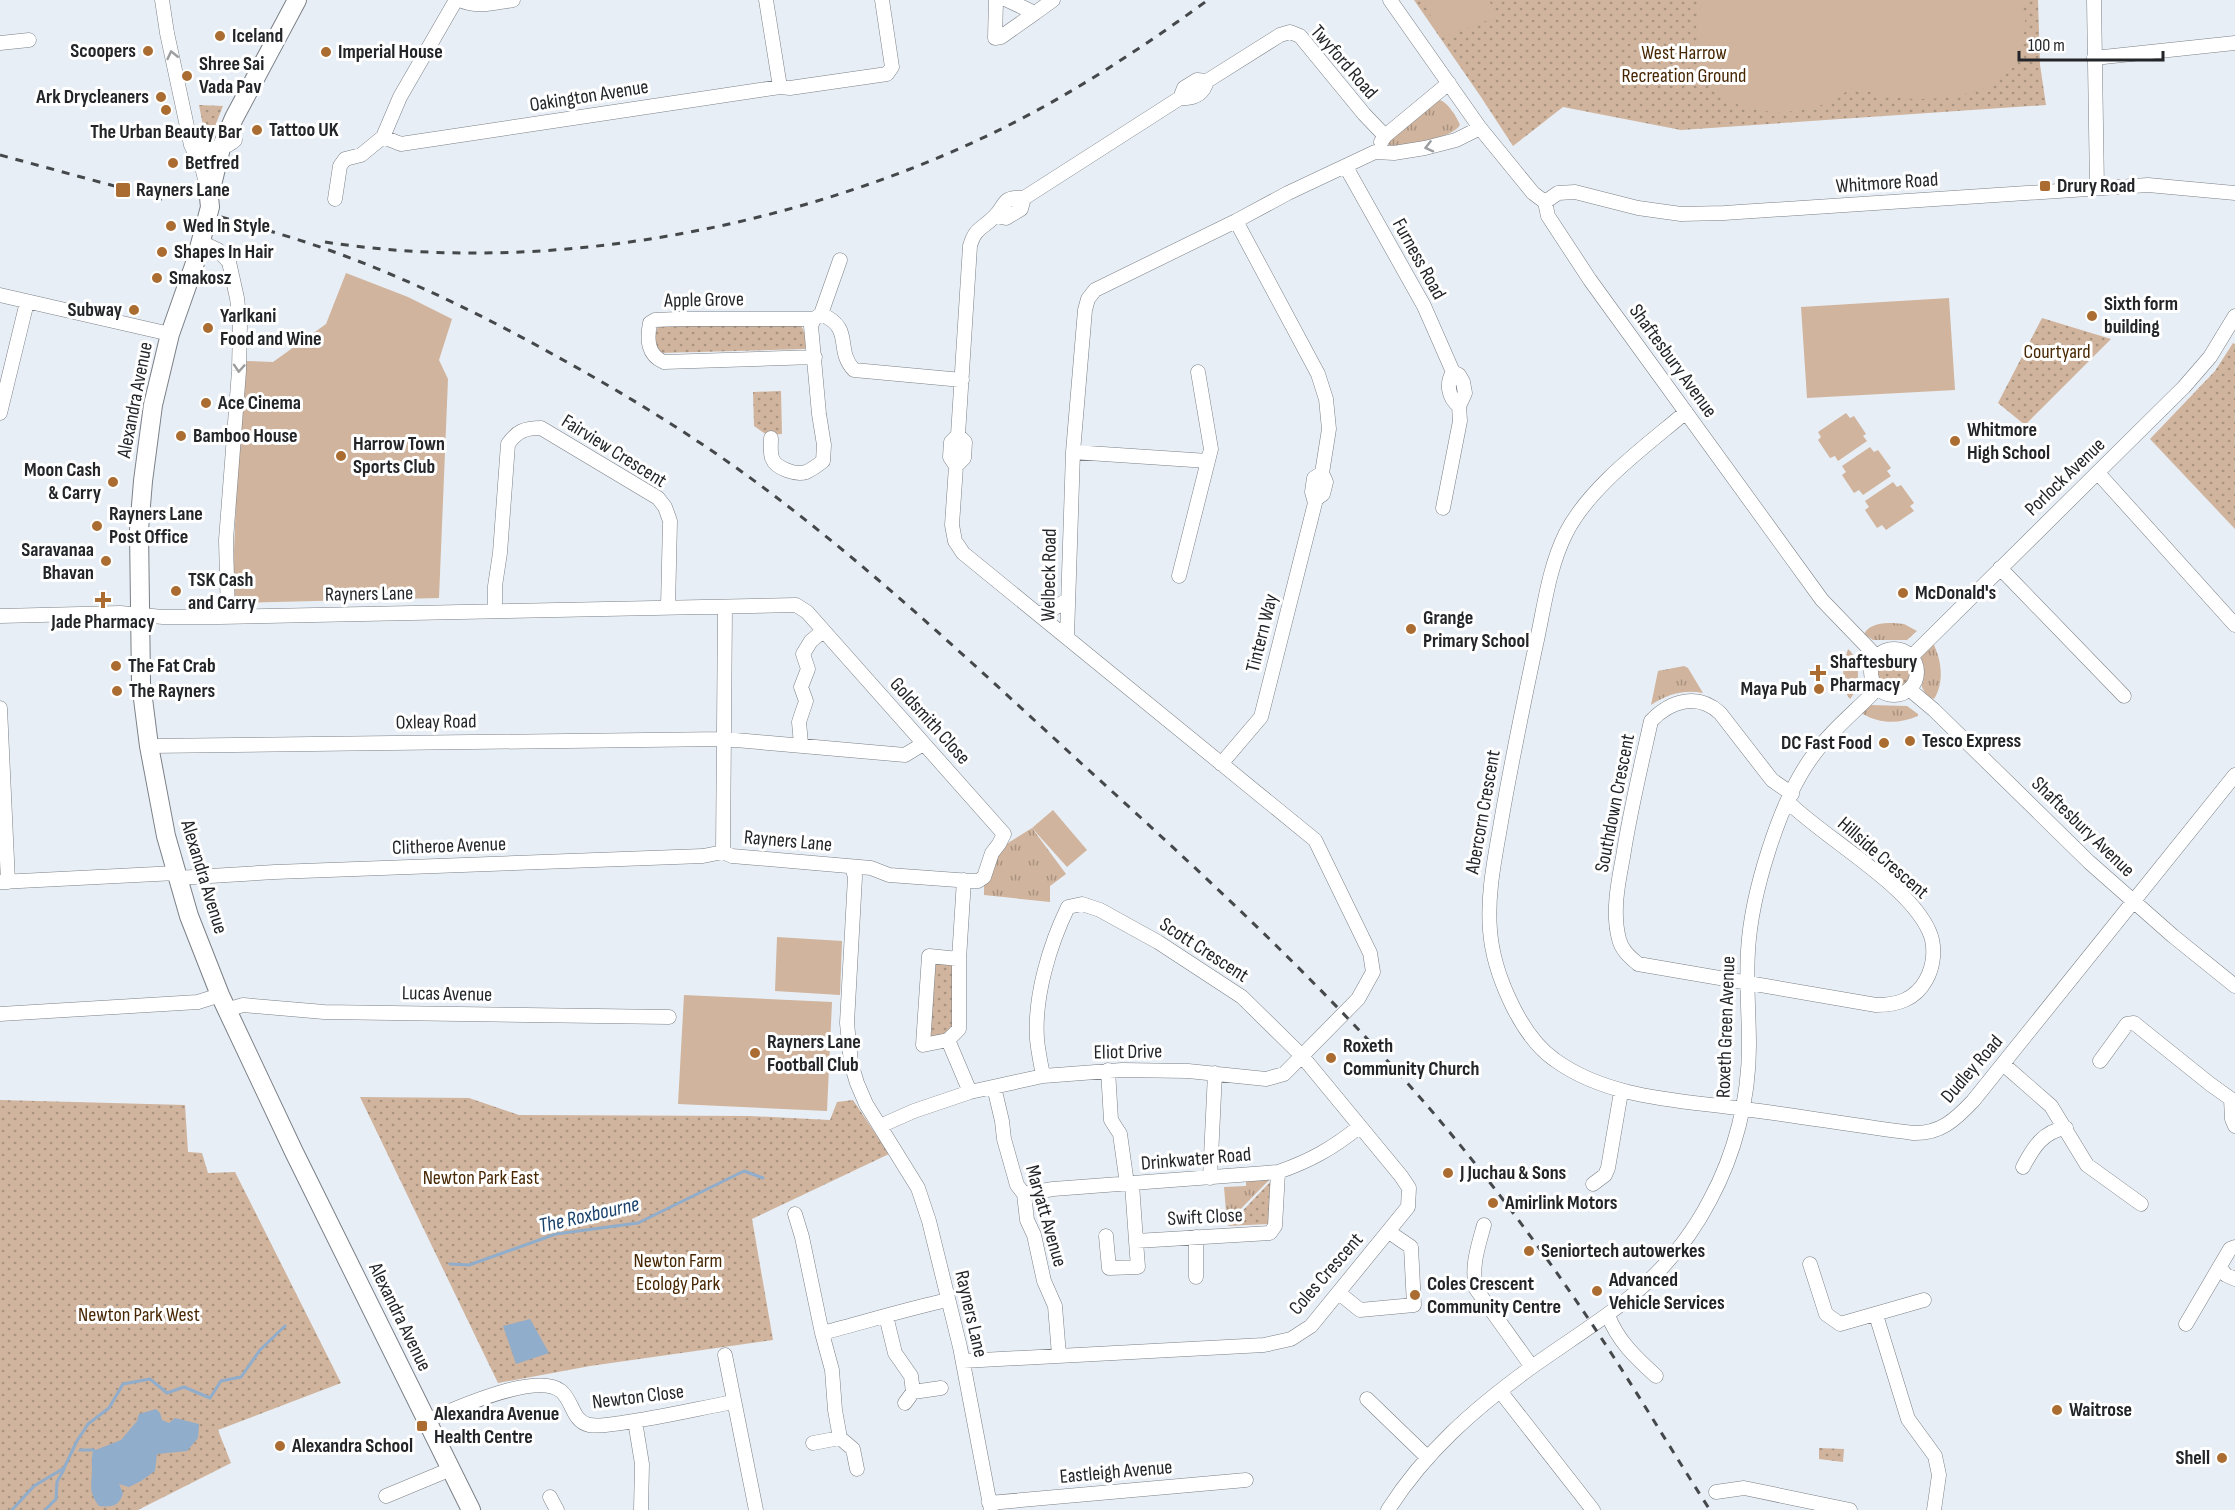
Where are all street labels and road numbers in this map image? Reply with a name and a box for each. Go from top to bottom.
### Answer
street label: Twyford Road [1305,20,1383,104]
street label: Oakington Avenue [528,75,650,117]
street label: Whitmore Road [1835,167,1939,199]
street label: Furness Road [1387,214,1451,304]
street label: Apple Grove [663,287,744,313]
street label: Shaftesbury Avenue [1624,300,1722,422]
street label: Alexandra Avenue [112,340,158,461]
street label: Fairview Crescent [557,409,671,493]
street label: Porlock Avenue [2020,433,2110,521]
street label: Welbeck Road [1036,528,1062,622]
street label: Rayners Lane [325,581,413,607]
street label: Tintern Way [1241,591,1283,675]
street label: Goldsmith Close [885,673,975,769]
street label: Oxleay Road [395,709,477,735]
street label: Southdown Crescent [1590,732,1640,874]
street label: Abercorn Crescent [1460,748,1506,877]
street label: Shaftesbury Avenue [2026,772,2140,882]
street label: Hillside Crescent [1833,812,1933,904]
street label: Alexandra Avenue [175,816,233,937]
street label: Rayners Lane [743,825,833,857]
street label: Clitheroe Avenue [392,832,506,860]
street label: Scott Crescent [1155,912,1253,988]
street label: Roxeth Green Avenue [1712,955,1740,1099]
street label: Lucas Avenue [402,981,492,1007]
street label: Dudley Road [1936,1030,2008,1108]
street label: Eliot Drive [1093,1039,1163,1065]
street label: Drinkwater Road [1140,1142,1252,1176]
street label: Maryatt Avenue [1020,1162,1072,1270]
street label: Swift Close [1167,1203,1243,1231]
street label: Coles Crescent [1284,1228,1368,1320]
street label: Alexandra Avenue [363,1258,437,1375]
street label: Rayners Lane [949,1268,993,1360]
street label: Newton Close [591,1379,685,1415]
street label: Eastleigh Avenue [1059,1455,1173,1489]

